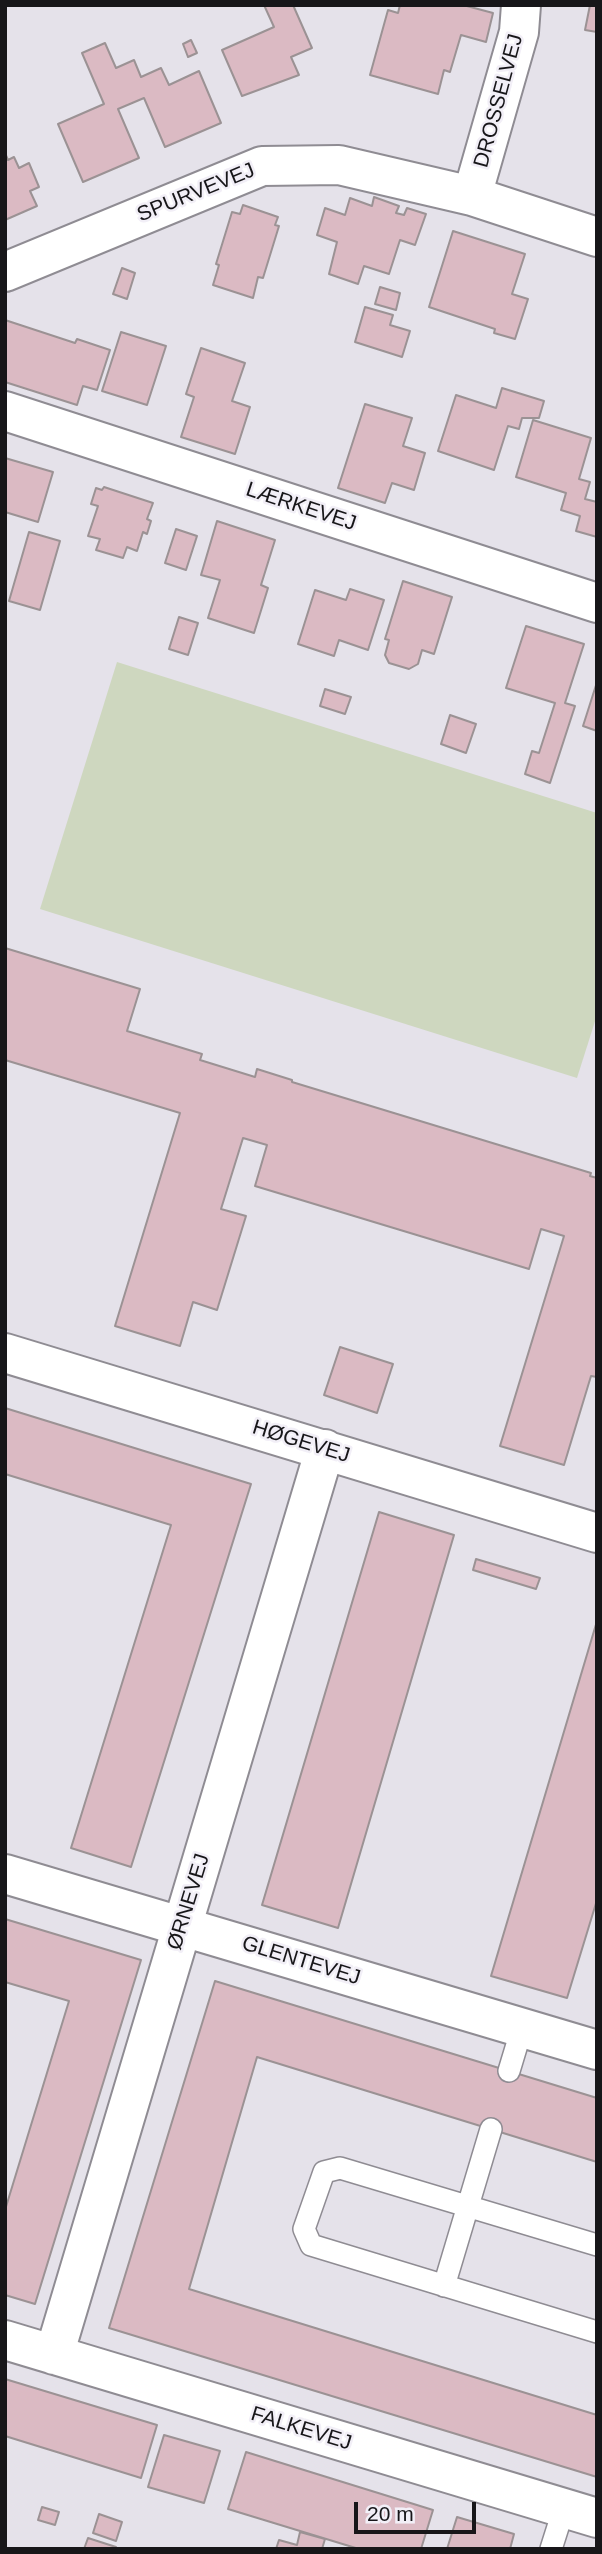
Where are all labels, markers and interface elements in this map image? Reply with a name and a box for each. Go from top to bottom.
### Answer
street label: DROSSELVEJ [469,31,529,171]
street label: SPURVEVEJ [134,158,258,228]
street label: LÆRKEVEJ [243,477,359,537]
street label: HØGEVEJ [249,1415,353,1469]
street label: ØRNEVEJ [162,1851,216,1953]
street label: GLENTEVEJ [239,1931,363,1991]
street label: FALKEVEJ [248,2402,354,2456]
scale bar [357,2488,480,2532]
text: 20 m [367,2502,414,2525]

